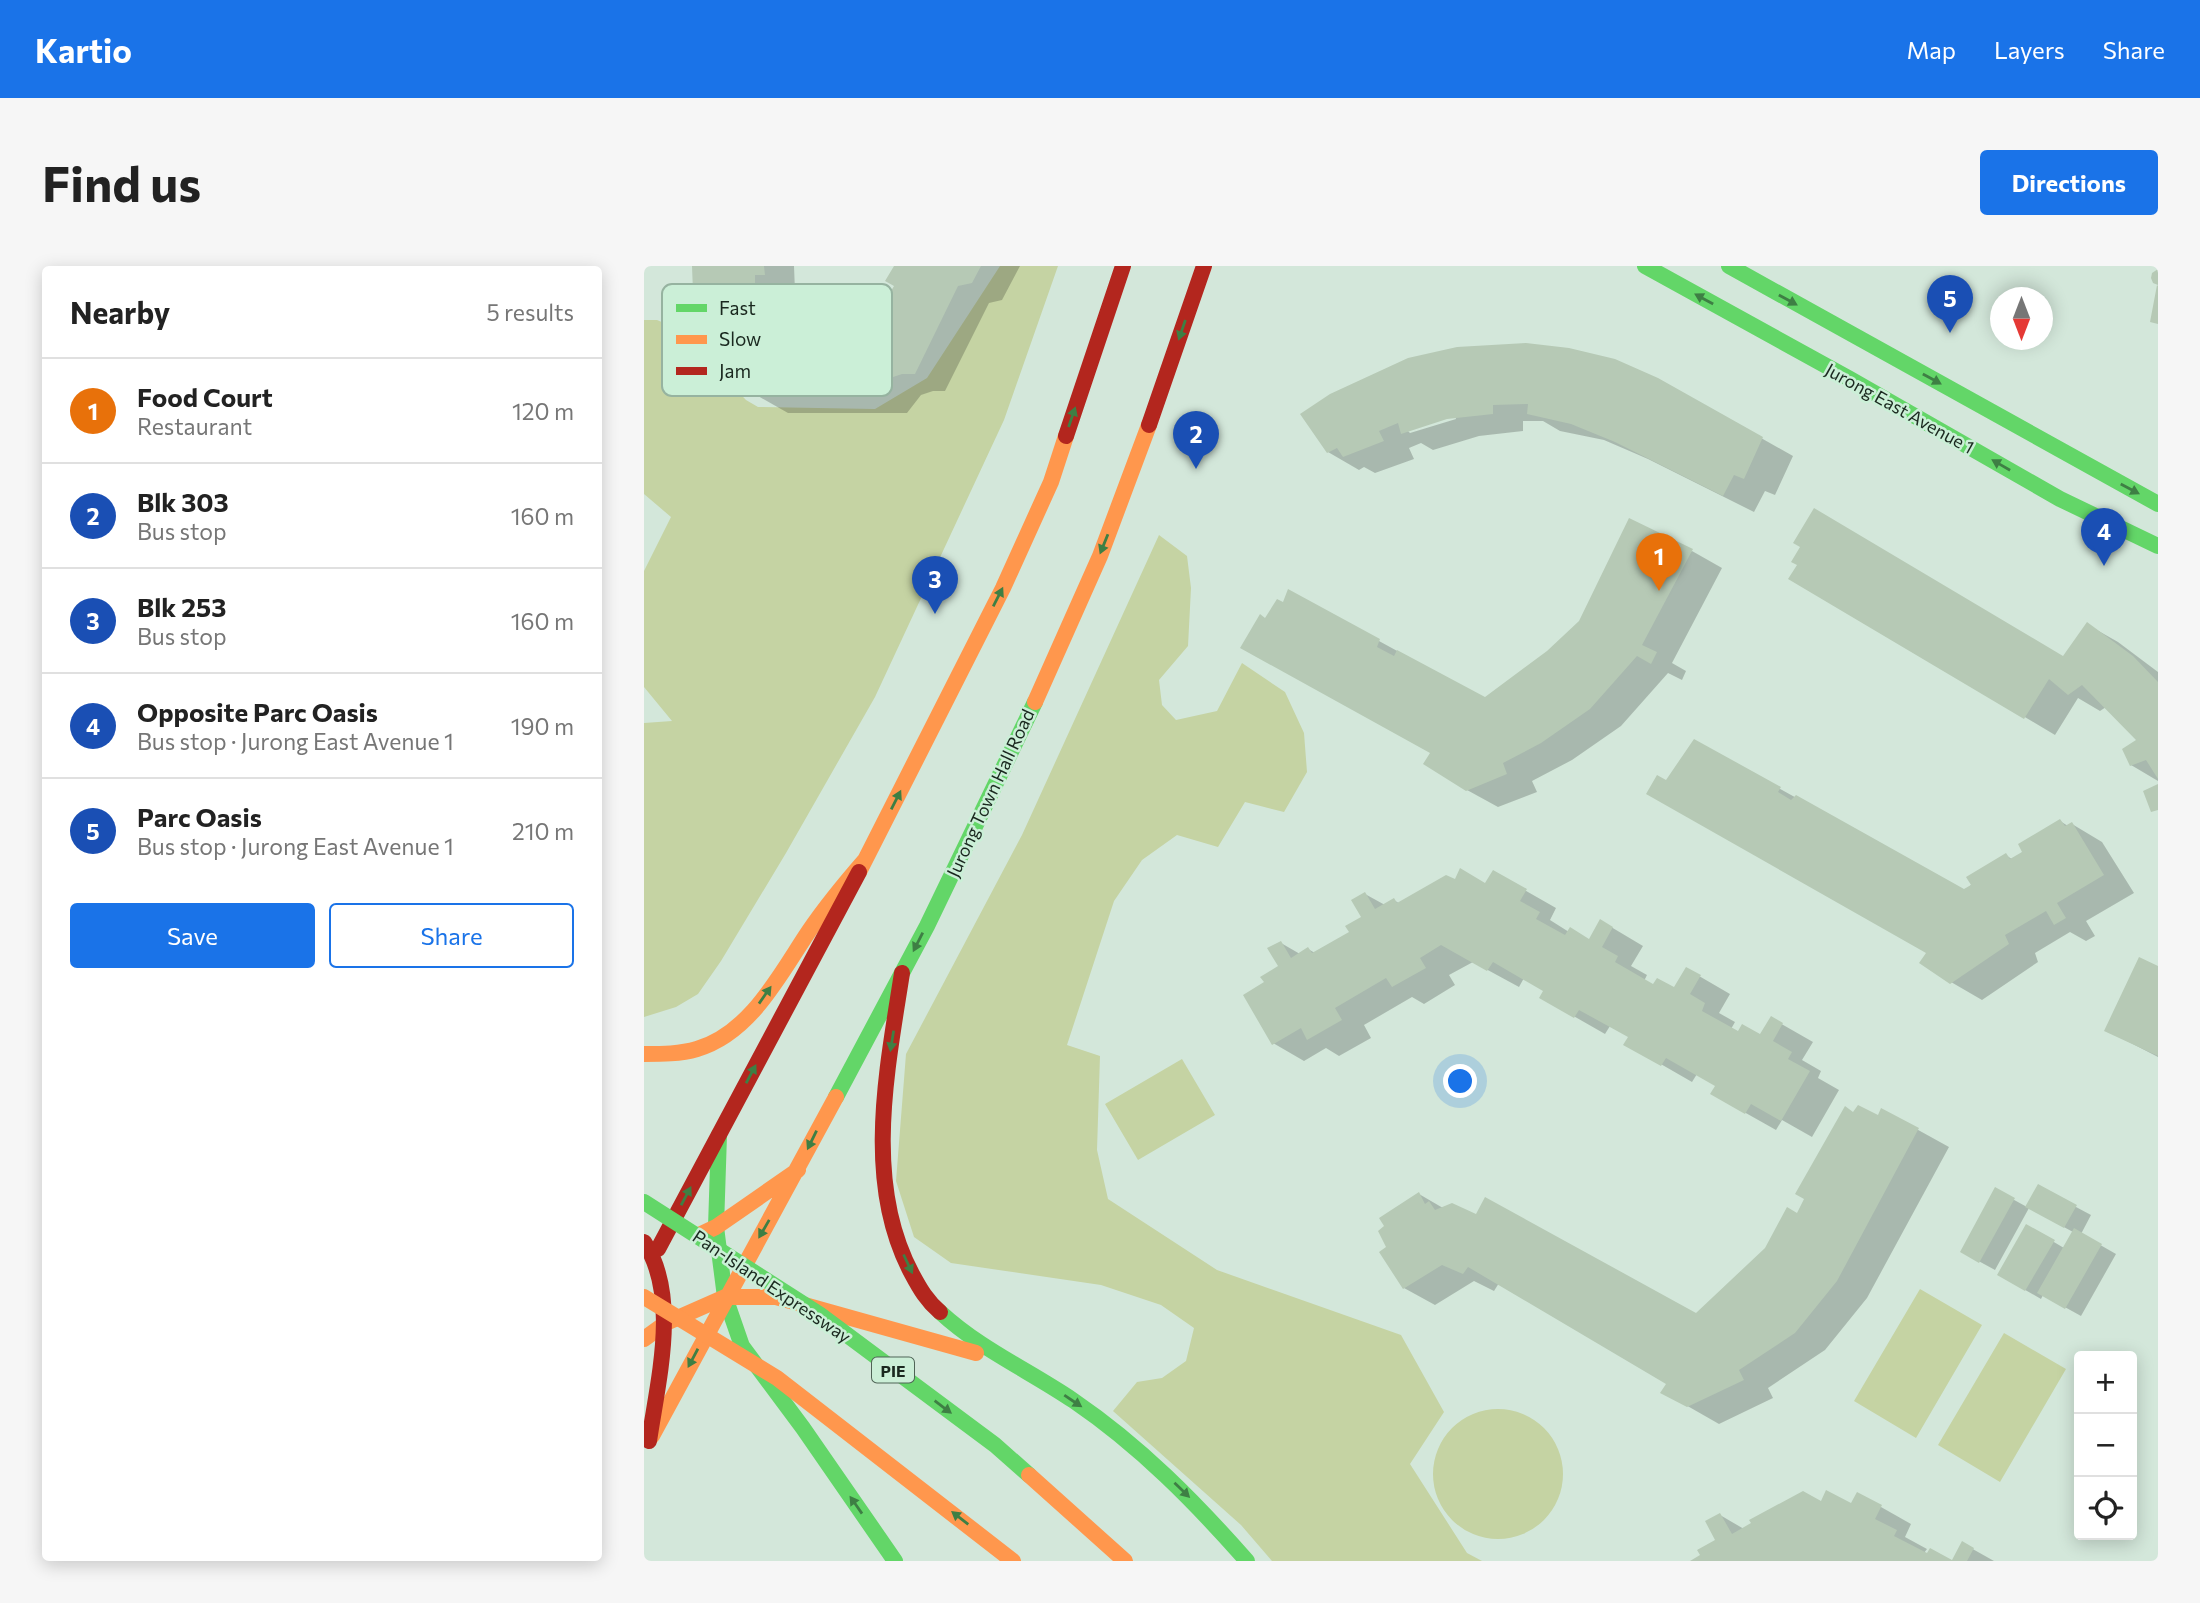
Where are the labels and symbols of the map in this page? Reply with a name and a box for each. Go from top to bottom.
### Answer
pin: 5 [1927,275,1973,333]
legend [662,284,892,396]
north arrow [1990,287,2053,350]
one-way arrow [1694,293,1714,305]
one-way arrow [1778,294,1798,306]
text: Fast [719,296,756,319]
one-way arrow [1176,320,1187,341]
text: Slow [719,327,761,350]
street label: Jurong East Avenue 1 [1822,358,1978,458]
text: Jam [719,359,751,382]
one-way arrow [1922,373,1941,385]
one-way arrow [1067,406,1078,427]
pin: 2 [1173,411,1219,469]
one-way arrow [1991,459,2010,471]
one-way arrow [2121,483,2141,495]
pin: 4 [2081,508,2127,566]
pin: 1 [1636,533,1682,591]
one-way arrow [1098,534,1109,555]
pin: 3 [912,556,958,614]
one-way arrow [993,587,1004,607]
street label: Jurong Town Hall Road [941,706,1039,880]
one-way arrow [889,789,901,809]
one-way arrow [913,932,924,952]
one-way arrow [758,985,771,1004]
one-way arrow [886,1030,897,1052]
your location [1443,1064,1477,1098]
one-way arrow [745,1065,757,1084]
one-way arrow [807,1130,818,1150]
one-way arrow [680,1187,692,1206]
one-way arrow [758,1219,770,1238]
street label: Pan-Island Expressway [689,1225,855,1347]
one-way arrow [902,1254,913,1274]
one-way arrow [687,1348,699,1367]
road number: PIE [872,1358,914,1382]
one-way arrow [1064,1394,1082,1408]
one-way arrow [934,1399,952,1413]
one-way arrow [1173,1482,1190,1499]
one-way arrow [849,1496,863,1514]
one-way arrow [951,1511,968,1526]

